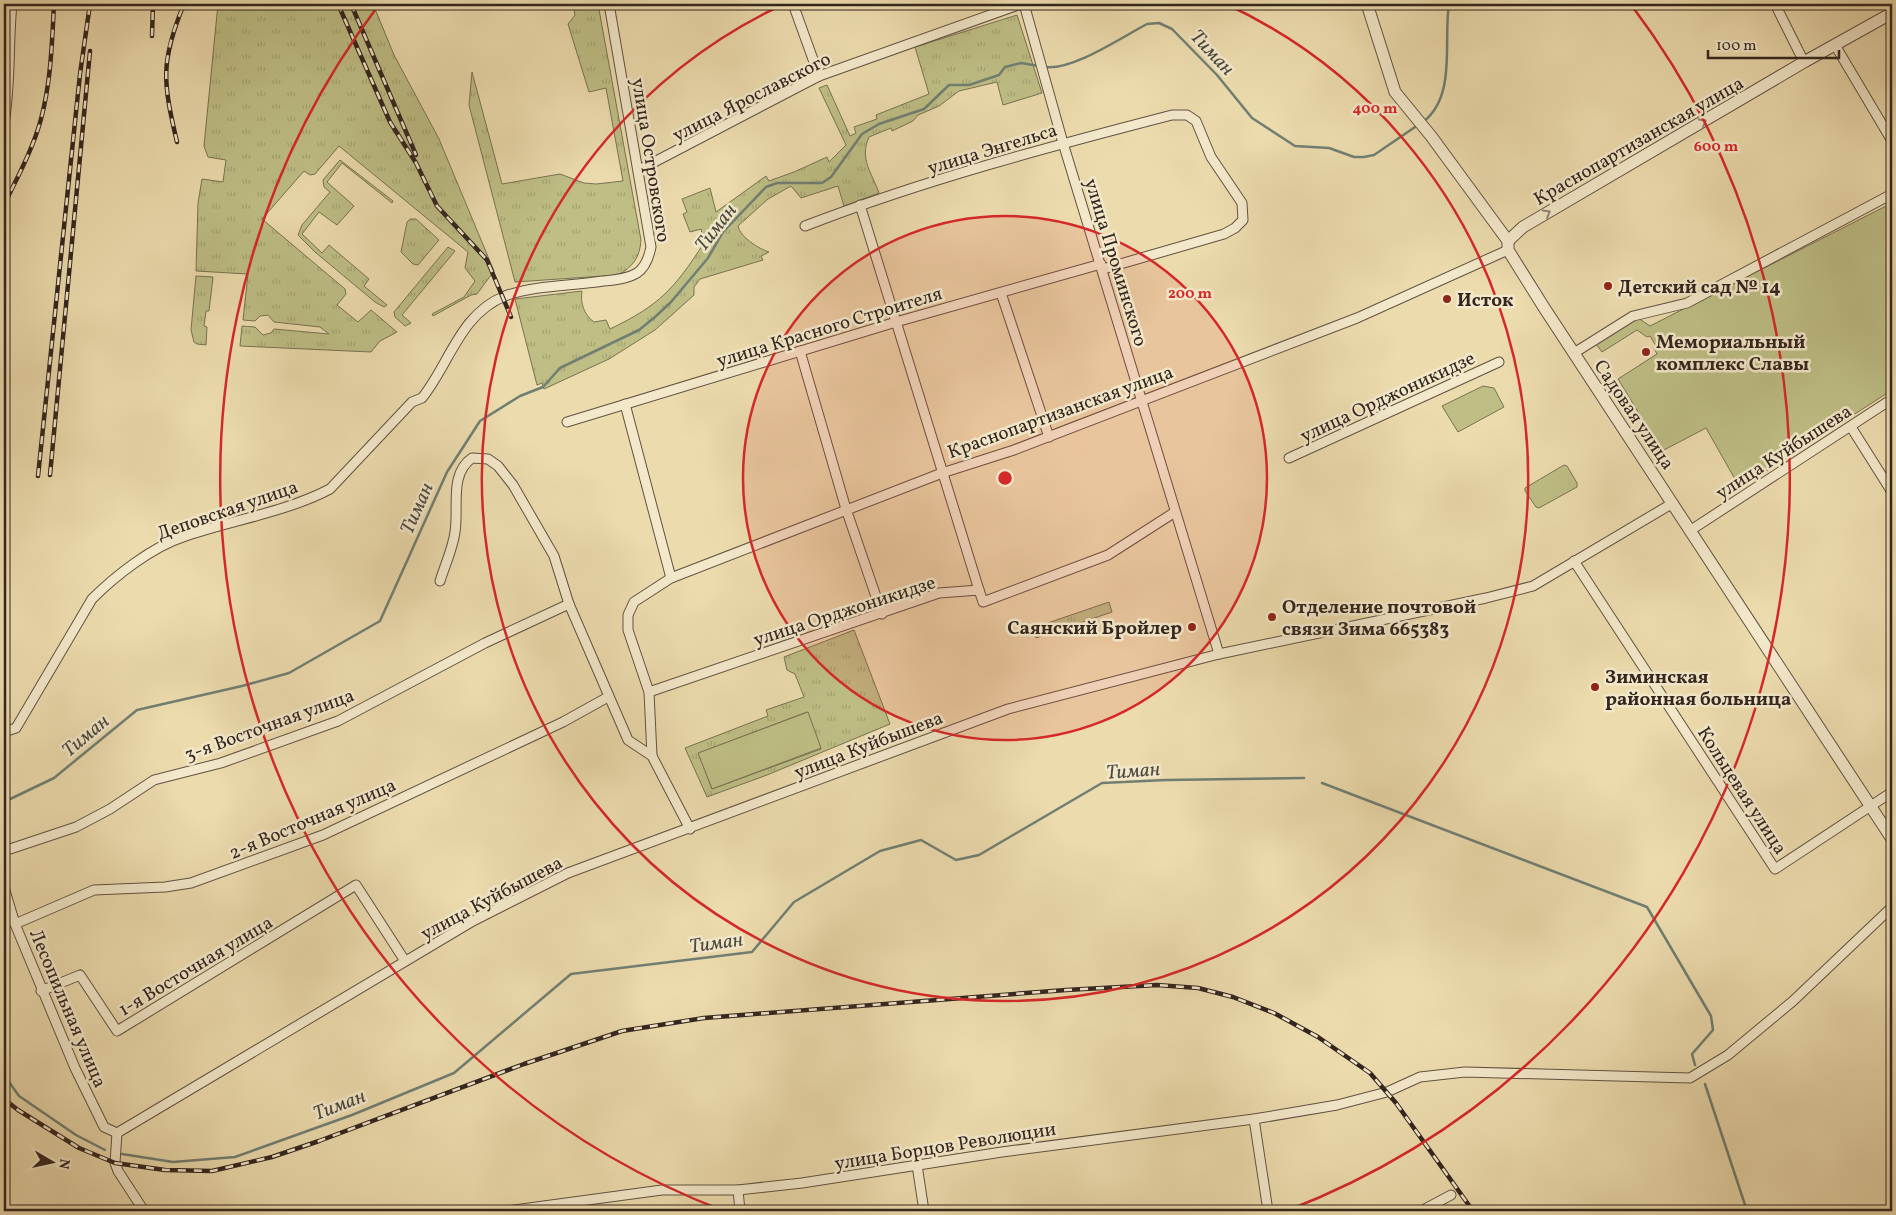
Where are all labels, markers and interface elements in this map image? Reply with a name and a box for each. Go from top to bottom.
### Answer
water label: Тиман [1183,24,1240,83]
scale bar [1708,28,1840,60]
text: 100 m [1716,36,1756,57]
street label: улица Ярославского [668,47,836,149]
street label: Краснопартизанская улица [1529,71,1749,213]
street label: улица Островского [624,76,676,244]
text: 400 m [1353,99,1398,120]
street label: улица Энгельса [924,118,1061,182]
one-way arrow [1697,118,1706,128]
text: 600 m [1694,137,1739,158]
street label: улица Проминского [1077,175,1153,350]
water label: Тиман [689,198,744,258]
one-way arrow [1542,210,1551,220]
place label: Детский сад № 14 [1618,275,1781,301]
marker: Детский сад № 14 [1602,280,1614,292]
street label: улица Красного Строителя [714,281,946,375]
text: 200 m [1168,284,1212,305]
place label: Исток [1457,288,1514,314]
marker: Исток [1441,293,1453,305]
place label: Мемориальный комплекс Славы [1656,330,1809,378]
street label: улица Орджоникидзе [1296,346,1479,450]
marker: Мемориальный комплекс Славы [1640,346,1652,358]
street label: Садовая улица [1587,355,1680,475]
street label: Краснопартизанская улица [944,360,1177,466]
street label: улица Куйбышева [1711,399,1857,506]
centre of rings [996,469,1014,487]
street label: Деповская улица [154,475,302,547]
water label: Тиман [394,478,442,539]
street label: улица Орджоникидзе [750,570,939,654]
place label: Отделение почтовой связи Зима 665383 [1282,595,1476,643]
marker: Отделение почтовой связи Зима 665383 [1266,611,1278,623]
place label: Саянский Бройлер [1007,616,1182,642]
marker: Саянский Бройлер [1186,621,1198,633]
place label: Зиминская районная больница [1605,665,1791,713]
marker: Зиминская районная больница [1589,681,1601,693]
street label: 3-я Восточная улица [181,683,358,769]
street label: улица Куйбышева [791,706,947,786]
water label: Тиман [57,708,116,765]
street label: Кольцевая улица [1690,722,1792,860]
water label: Тиман [1105,756,1161,788]
street label: 2-я Восточная улица [225,773,400,867]
street label: улица Куйбышева [416,850,568,947]
street label: 1-я Восточная улица [114,910,278,1023]
street label: Лесопильная улица [22,926,112,1092]
water label: Тиман [688,926,745,962]
water label: Тиман [310,1083,370,1129]
street label: улица Борцов Революции [833,1117,1058,1177]
north arrow [28,1138,78,1188]
text: N [53,1157,74,1170]

